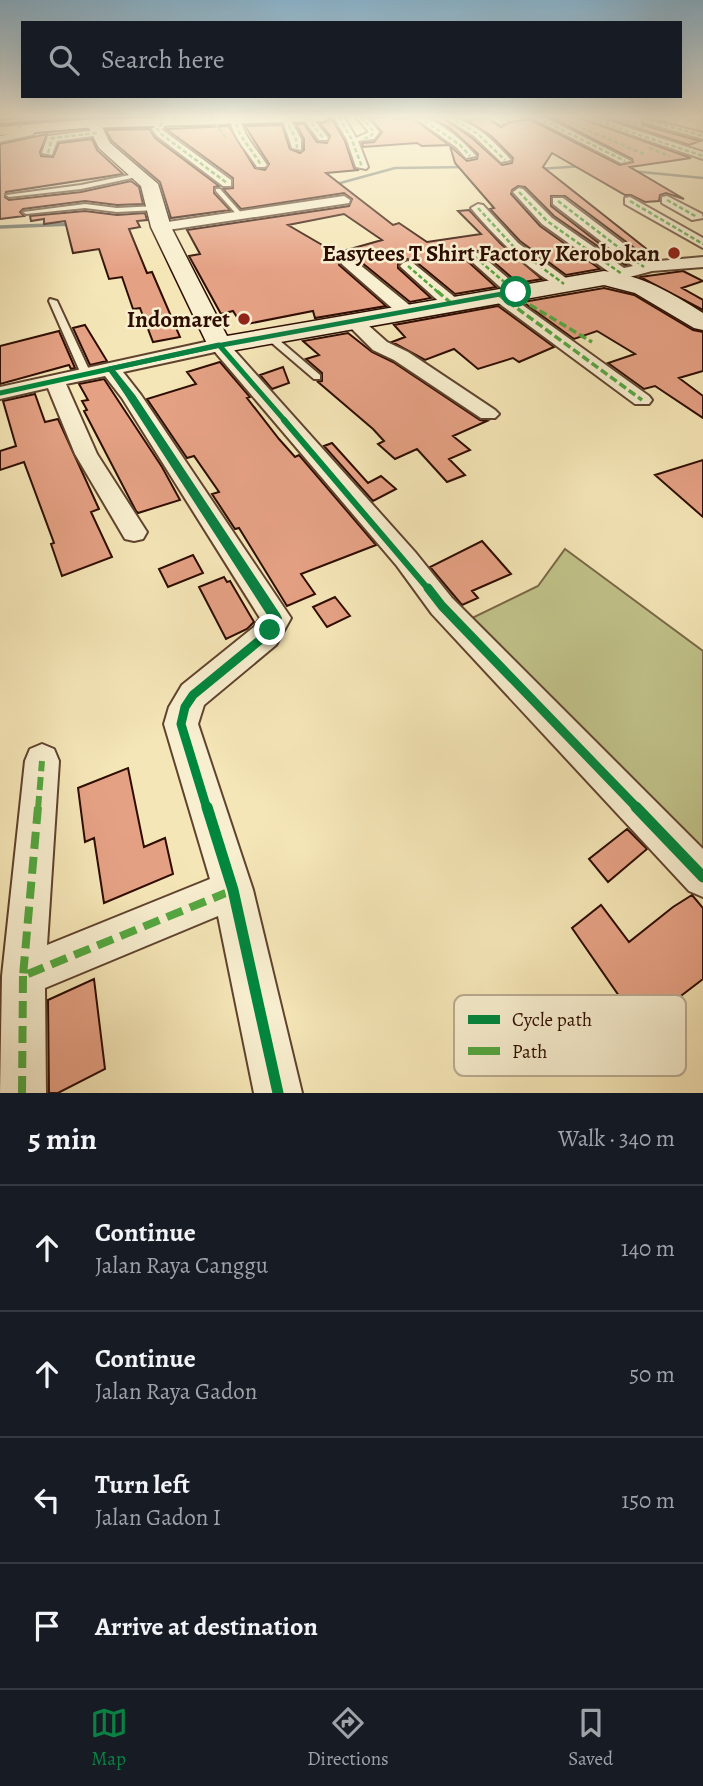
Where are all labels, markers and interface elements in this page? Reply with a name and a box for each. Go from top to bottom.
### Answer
search box [21,21,682,98]
icon: search [45,41,83,79]
text: Search here [101,42,225,77]
place label: Easytees T Shirt Factory Kerobokan [322,238,660,269]
marker: Easytees T Shirt Factory Kerobokan [666,245,682,261]
route start [500,276,531,307]
place label: Indomaret [127,304,230,335]
marker: Indomaret [236,311,252,327]
route end [254,614,285,645]
legend [454,995,686,1076]
text: Cycle path [512,1007,592,1033]
text: Path [512,1039,547,1065]
text: 5 min [28,1119,97,1159]
text: Walk · 340 m [558,1123,675,1154]
text: Continue [95,1215,196,1250]
icon: ahead [28,1229,66,1267]
text: 140 m [621,1233,675,1264]
text: Jalan Raya Canggu [95,1250,268,1281]
text: Continue [95,1341,196,1376]
icon: ahead [28,1355,66,1393]
text: 50 m [629,1359,675,1390]
text: Jalan Raya Gadon [95,1376,257,1407]
text: Turn left [95,1467,190,1502]
icon: left [28,1481,66,1519]
text: 150 m [621,1485,675,1516]
text: Jalan Gadon I [95,1502,221,1533]
icon: arrive [28,1607,66,1645]
text: Arrive at destination [95,1609,318,1644]
tab: Map [90,1704,128,1772]
tab: Directions [307,1704,389,1772]
tab: Saved [568,1704,613,1772]

